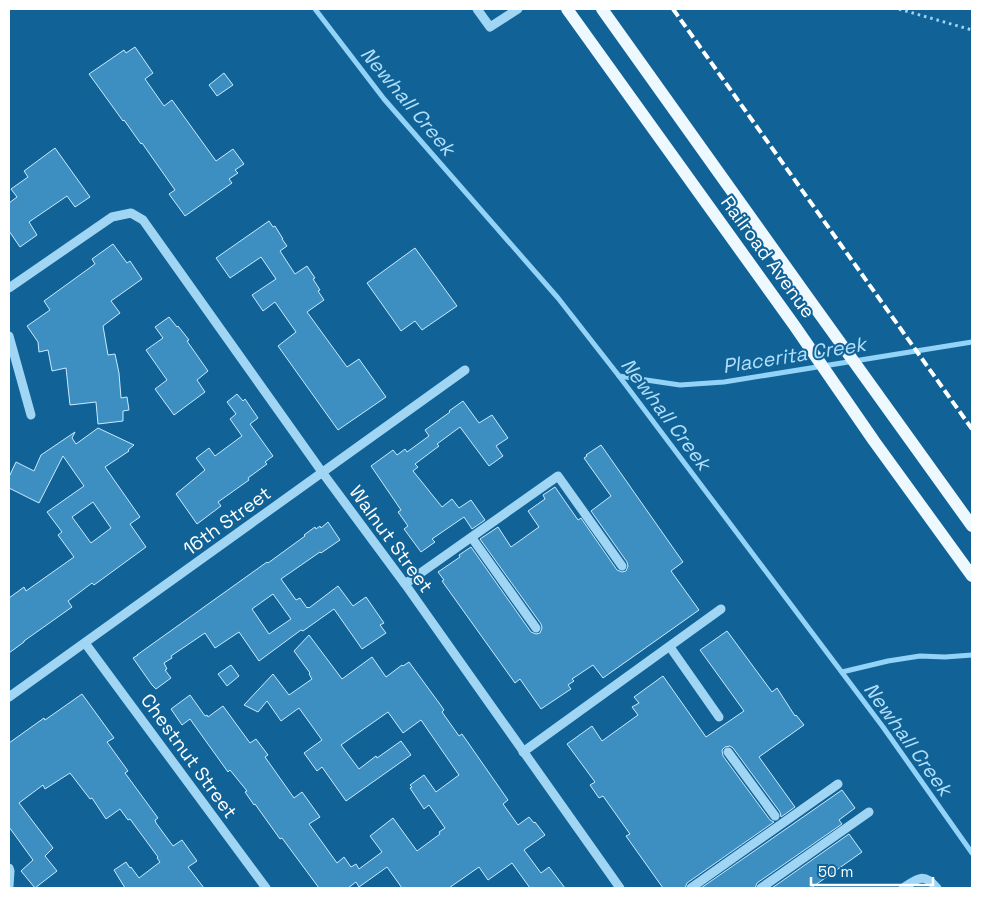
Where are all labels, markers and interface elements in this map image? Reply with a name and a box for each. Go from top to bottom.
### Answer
water label: Newhall Creek [355,41,462,162]
street label: Railroad Avenue [715,191,821,323]
water label: Placerita Creek [721,330,870,379]
water label: Newhall Creek [615,353,718,477]
street label: Walnut Street [344,480,438,598]
street label: 16th Street [178,481,276,561]
water label: Newhall Creek [858,677,959,803]
street label: Chestnut Street [135,689,243,823]
scale bar [811,854,934,886]
text: 50 m [818,862,853,881]

